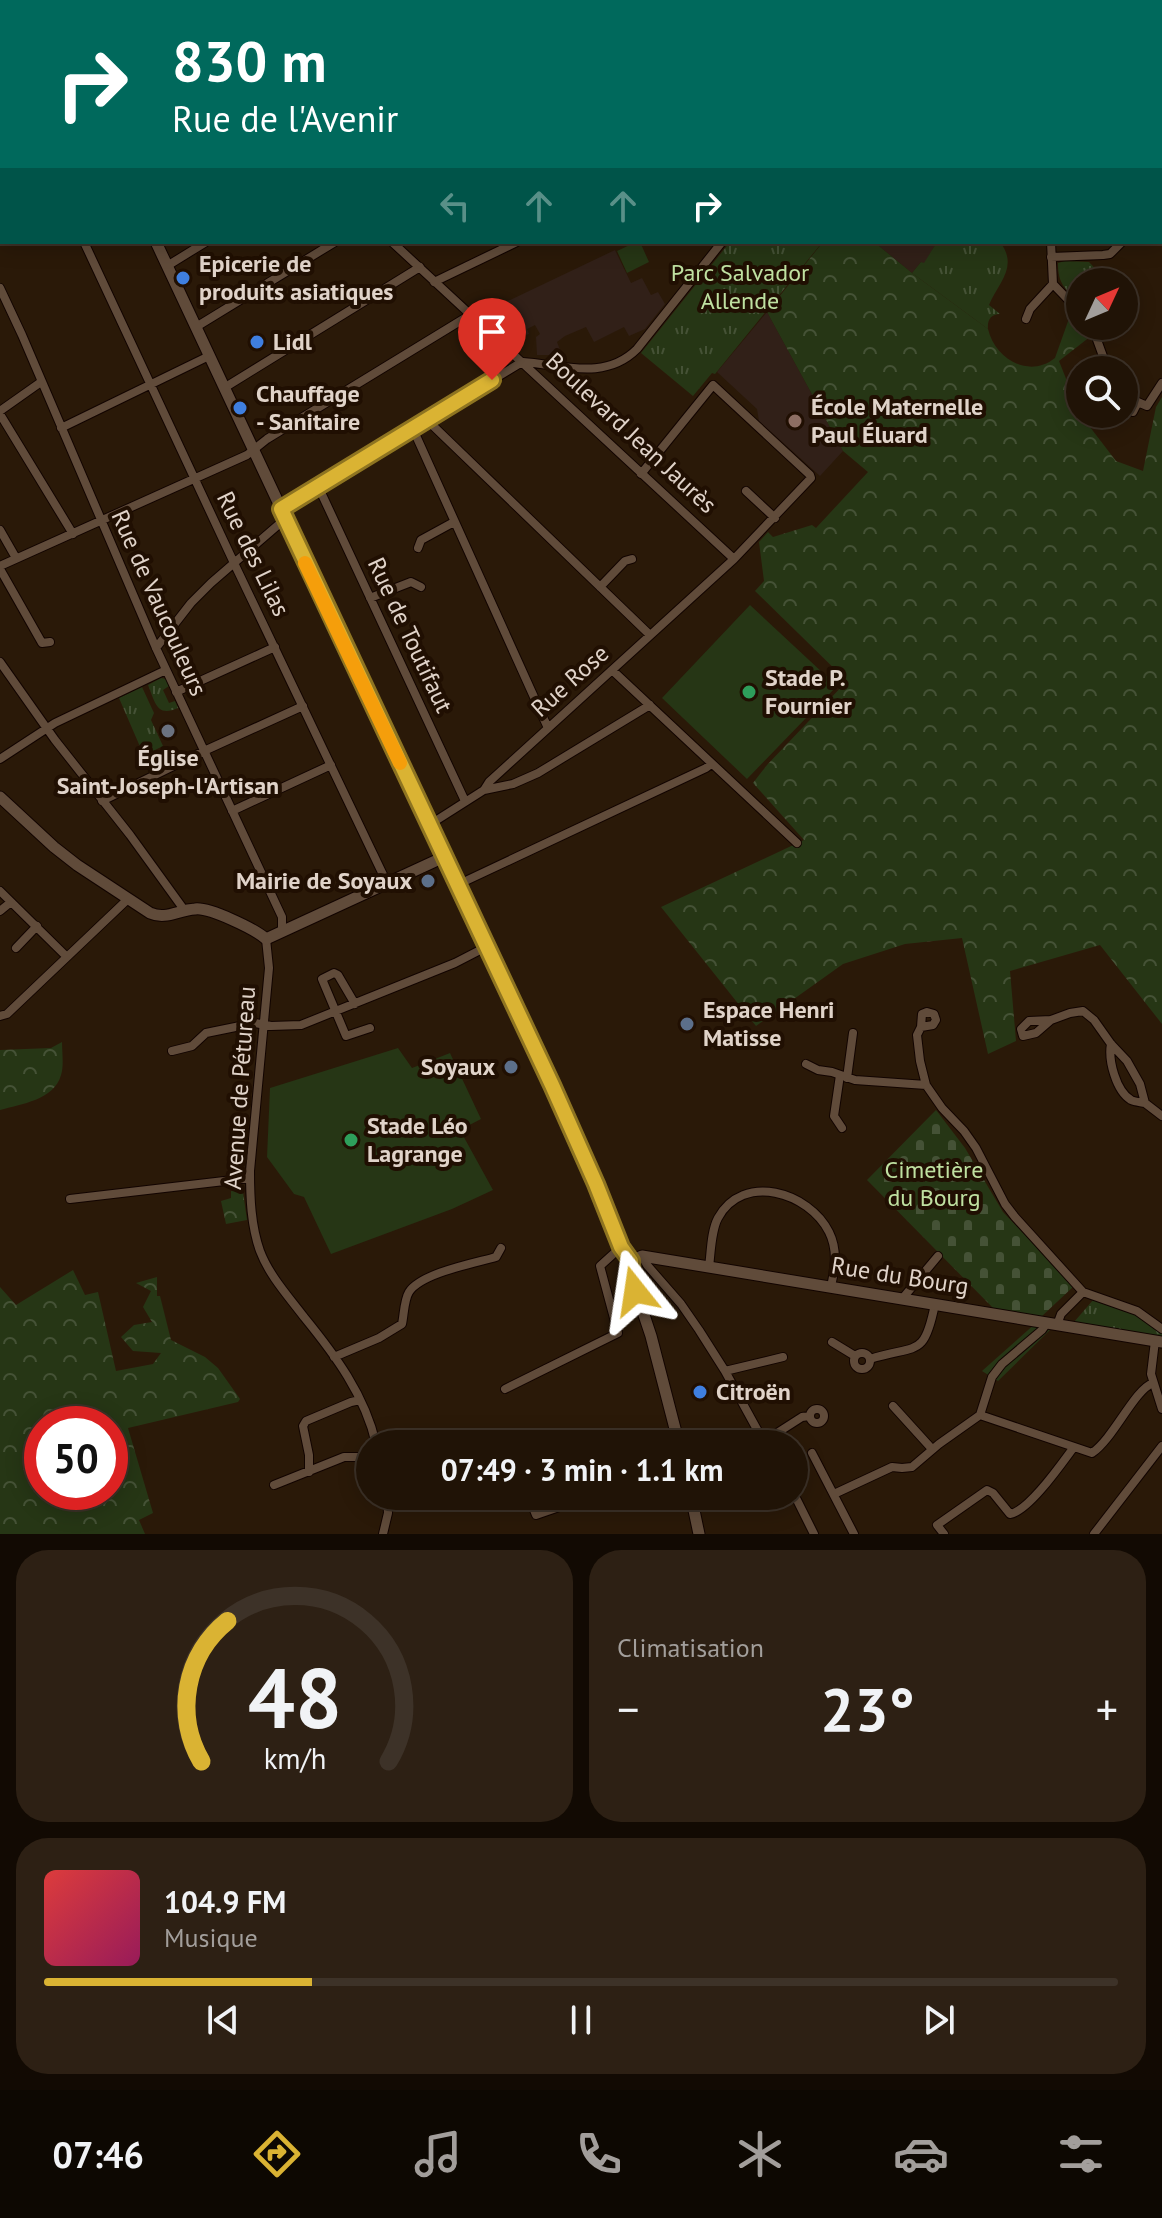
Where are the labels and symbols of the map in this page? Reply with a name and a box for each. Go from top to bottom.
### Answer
place label: Epicerie de produits asiatiques [199,248,393,307]
park label: Parc Salvador Allende [671,257,809,316]
north arrow [1066,268,1138,340]
marker: Epicerie de produits asiatiques [174,269,192,287]
pin [458,298,526,380]
place label: Lidl [273,326,313,357]
marker: Lidl [248,333,266,351]
street label: Boulevard Jean Jaurès [539,345,723,520]
place label: Chauffage - Sanitaire [256,378,360,437]
place label: École Maternelle Paul Éluard [811,391,983,450]
marker: Chauffage - Sanitaire [231,399,249,417]
marker: École Maternelle Paul Éluard [786,412,804,430]
street label: Rue des Lilas [210,486,297,621]
street label: Rue de Vaucouleurs [105,505,214,701]
street label: Rue de Toutifaut [361,552,460,717]
street label: Rue Rose [524,638,615,724]
place label: Stade P. Fournier [765,662,852,721]
marker: Stade P. Fournier [740,683,758,701]
marker: Église Saint-Joseph-l'Artisan [159,722,177,740]
place label: Église Saint-Joseph-l'Artisan [57,742,279,801]
place label: Mairie de Soyaux [236,865,412,896]
marker: Mairie de Soyaux [419,872,437,890]
street label: Avenue de Pétureau [217,985,262,1191]
place label: Espace Henri Matisse [703,994,835,1053]
marker: Espace Henri Matisse [678,1015,696,1033]
place label: Soyaux [421,1051,495,1082]
marker: Soyaux [502,1058,520,1076]
place label: Stade Léo Lagrange [367,1110,468,1169]
marker: Stade Léo Lagrange [342,1131,360,1149]
park label: Cimetière du Bourg [885,1154,983,1213]
position arrow [593,1249,677,1333]
street label: Rue du Bourg [829,1249,971,1302]
place label: Citroën [716,1376,791,1407]
marker: Citroën [691,1383,709,1401]
speed limit sign: 50 [24,1406,128,1510]

